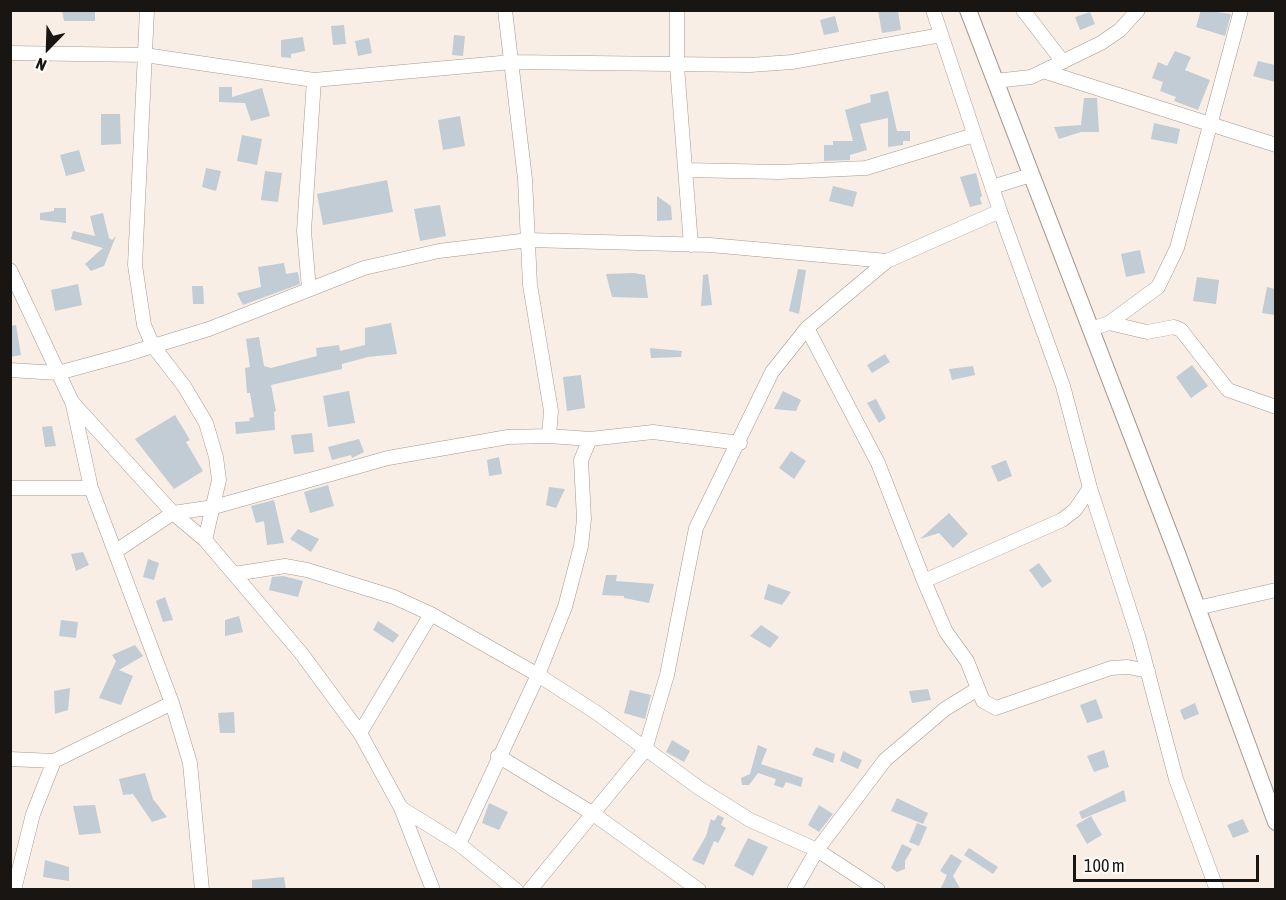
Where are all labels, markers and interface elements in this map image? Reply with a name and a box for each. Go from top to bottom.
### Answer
north arrow [18,18,78,78]
text: N [33,54,49,75]
scale bar [1076,843,1262,881]
text: 100 m [1084,855,1125,876]

